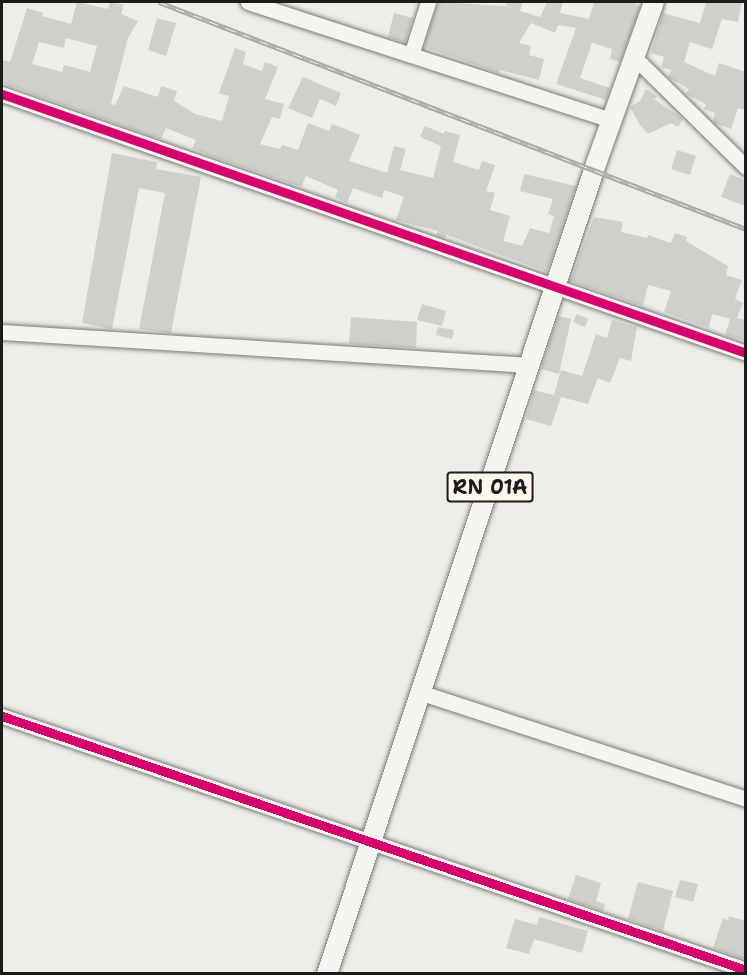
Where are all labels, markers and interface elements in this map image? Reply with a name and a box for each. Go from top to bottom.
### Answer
road number: RN 01A [446,470,534,504]

